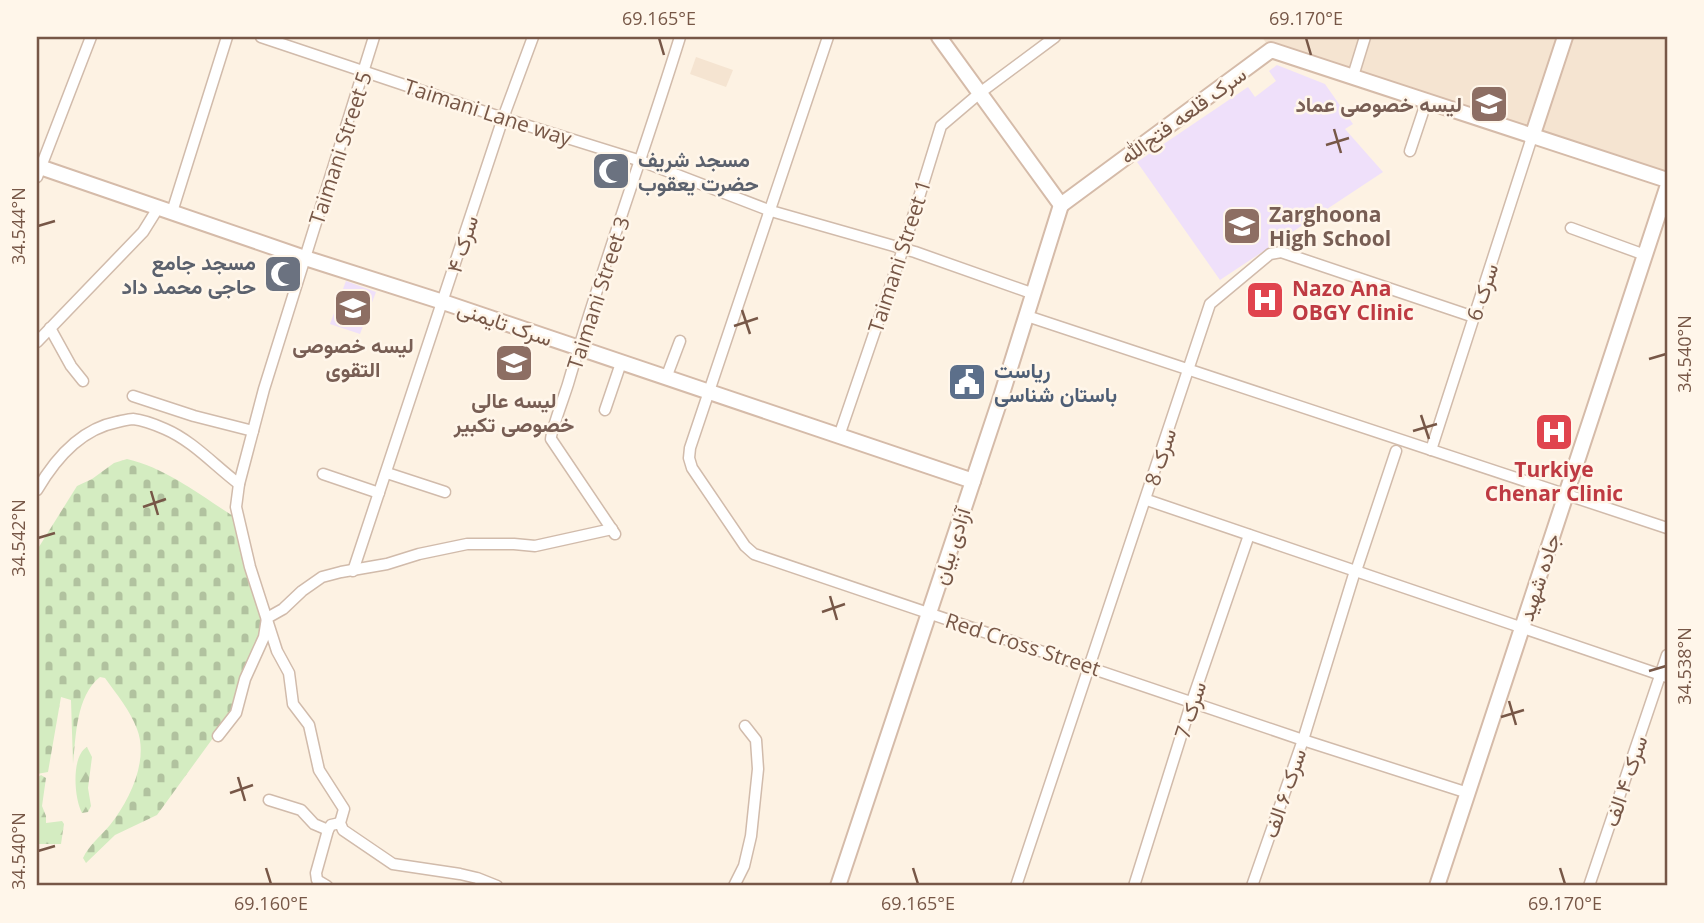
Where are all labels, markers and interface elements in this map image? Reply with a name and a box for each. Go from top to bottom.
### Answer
text: 69.165°E [622,6,696,30]
text: 69.170°E [1269,6,1343,30]
street label: سرک قلعه فتح‌الله [1114,60,1252,171]
street label: Taimani Street 5 [302,68,378,228]
street label: Taimani Lane way [401,72,576,152]
school or university icon: لیسه خصوصی عماد [1468,83,1510,125]
place label: لیسه خصوصی عماد [1295,90,1462,118]
place label: مسجد شریف حضرت یعقوب [638,145,759,197]
mosque icon: مسجد شریف حضرت یعقوب [590,150,632,192]
street label: Taimani Street 1 [861,176,937,336]
text: 34.544°N [6,187,30,265]
place label: Zarghoona High School [1269,200,1391,252]
school or university icon: Zarghoona High School [1221,205,1263,247]
street label: سرک ۴ [440,212,484,276]
street label: Taimani Street 3 [560,213,636,373]
place label: مسجد جامع حاجی محمد داد [121,248,256,300]
mosque icon: مسجد جامع حاجی محمد داد [262,253,304,295]
street label: سرک 6 [1460,260,1504,324]
place label: Nazo Ana OBGY Clinic [1292,274,1414,326]
hospital icon: Nazo Ana OBGY Clinic [1244,279,1286,321]
school or university icon: لیسه خصوصی التقوی [332,287,374,329]
street label: سرک تایمنی [454,294,556,352]
text: 34.540°N [1672,315,1696,393]
place label: لیسه خصوصی التقوی [292,331,414,383]
school or university icon: لیسه عالی خصوصی تکبیر [493,342,535,384]
place label: ریاست باستان شناسی [994,356,1117,408]
public building icon: ریاست باستان شناسی [946,361,988,403]
place label: لیسه عالی خصوصی تکبیر [453,386,574,438]
hospital icon: Turkiye Chenar Clinic [1533,411,1575,453]
street label: سرک 8 [1138,425,1182,489]
place label: Turkiye Chenar Clinic [1485,455,1623,507]
text: 34.542°N [6,499,30,577]
street label: آزادی بیان [925,502,977,588]
street label: جاده شهید [1512,530,1566,624]
street label: Red Cross Street [942,606,1104,682]
text: 34.538°N [1672,627,1696,705]
street label: سرک 7 [1168,678,1212,742]
street label: سرک ۴ الف [1596,732,1654,830]
street label: سرک ۶ الف [1256,745,1312,841]
text: 34.540°N [6,812,30,890]
text: 69.160°E [234,891,308,915]
text: 69.165°E [881,891,955,915]
text: 69.170°E [1528,891,1602,915]

